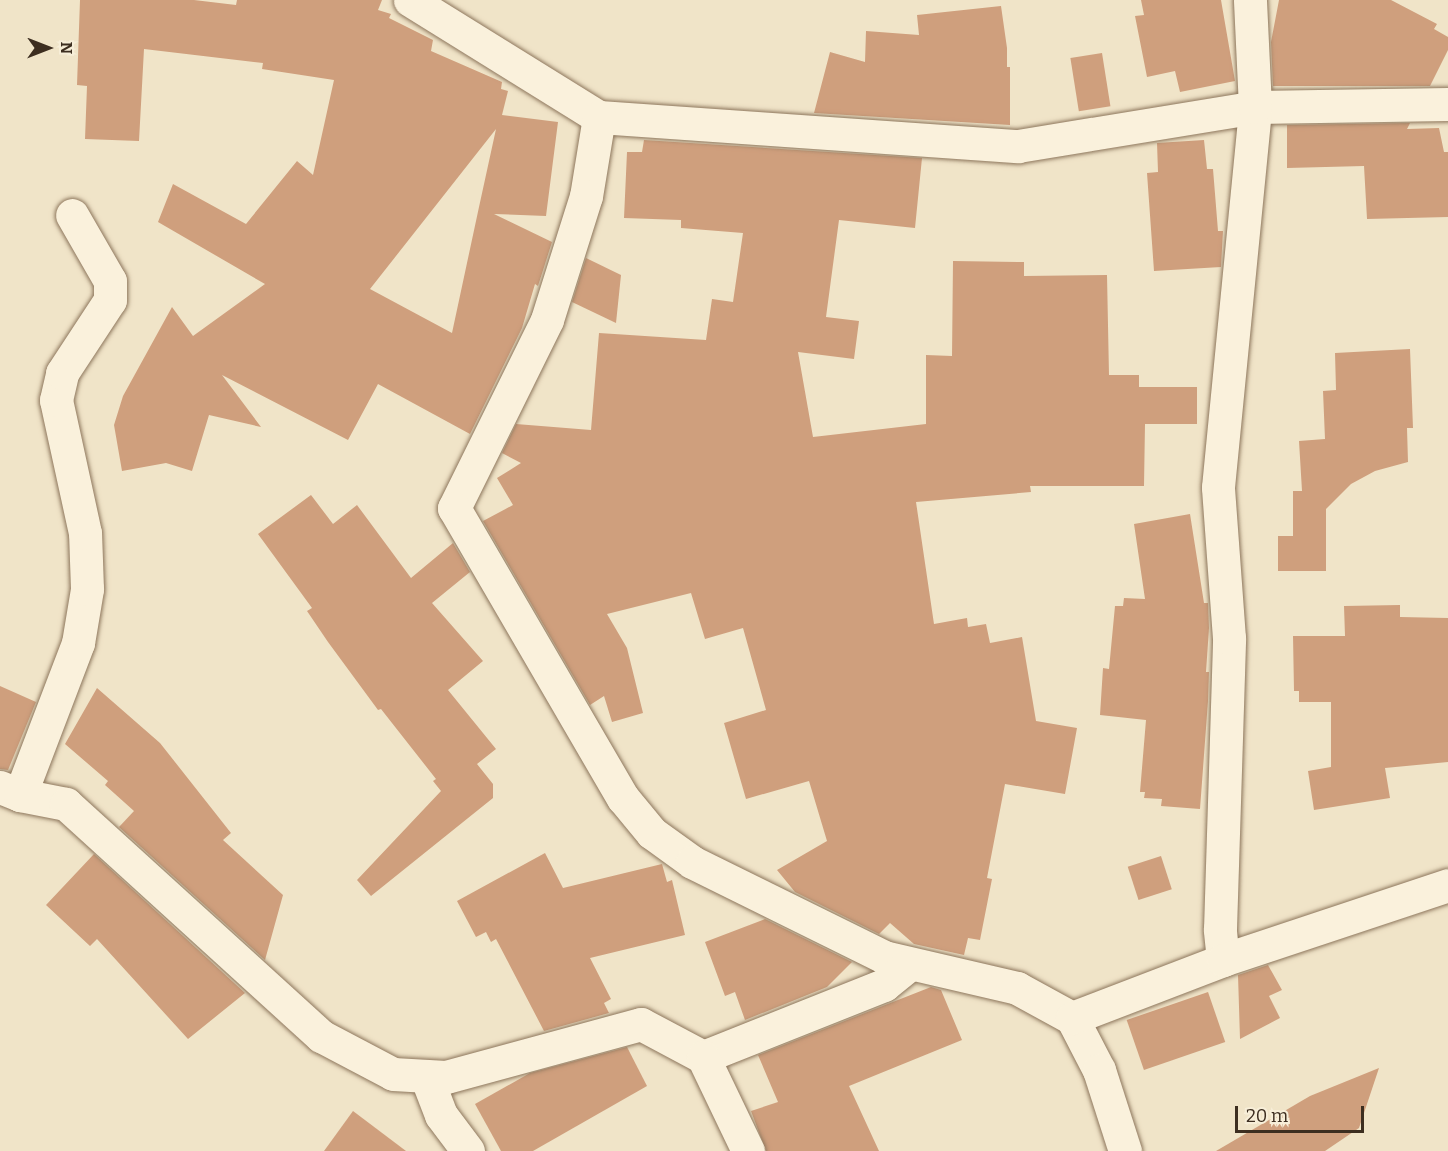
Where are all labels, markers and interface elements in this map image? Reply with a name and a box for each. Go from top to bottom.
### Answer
north arrow [18,18,78,78]
text: N [57,42,76,54]
scale bar [1238,1094,1367,1132]
text: 20 m [1246,1105,1288,1127]

